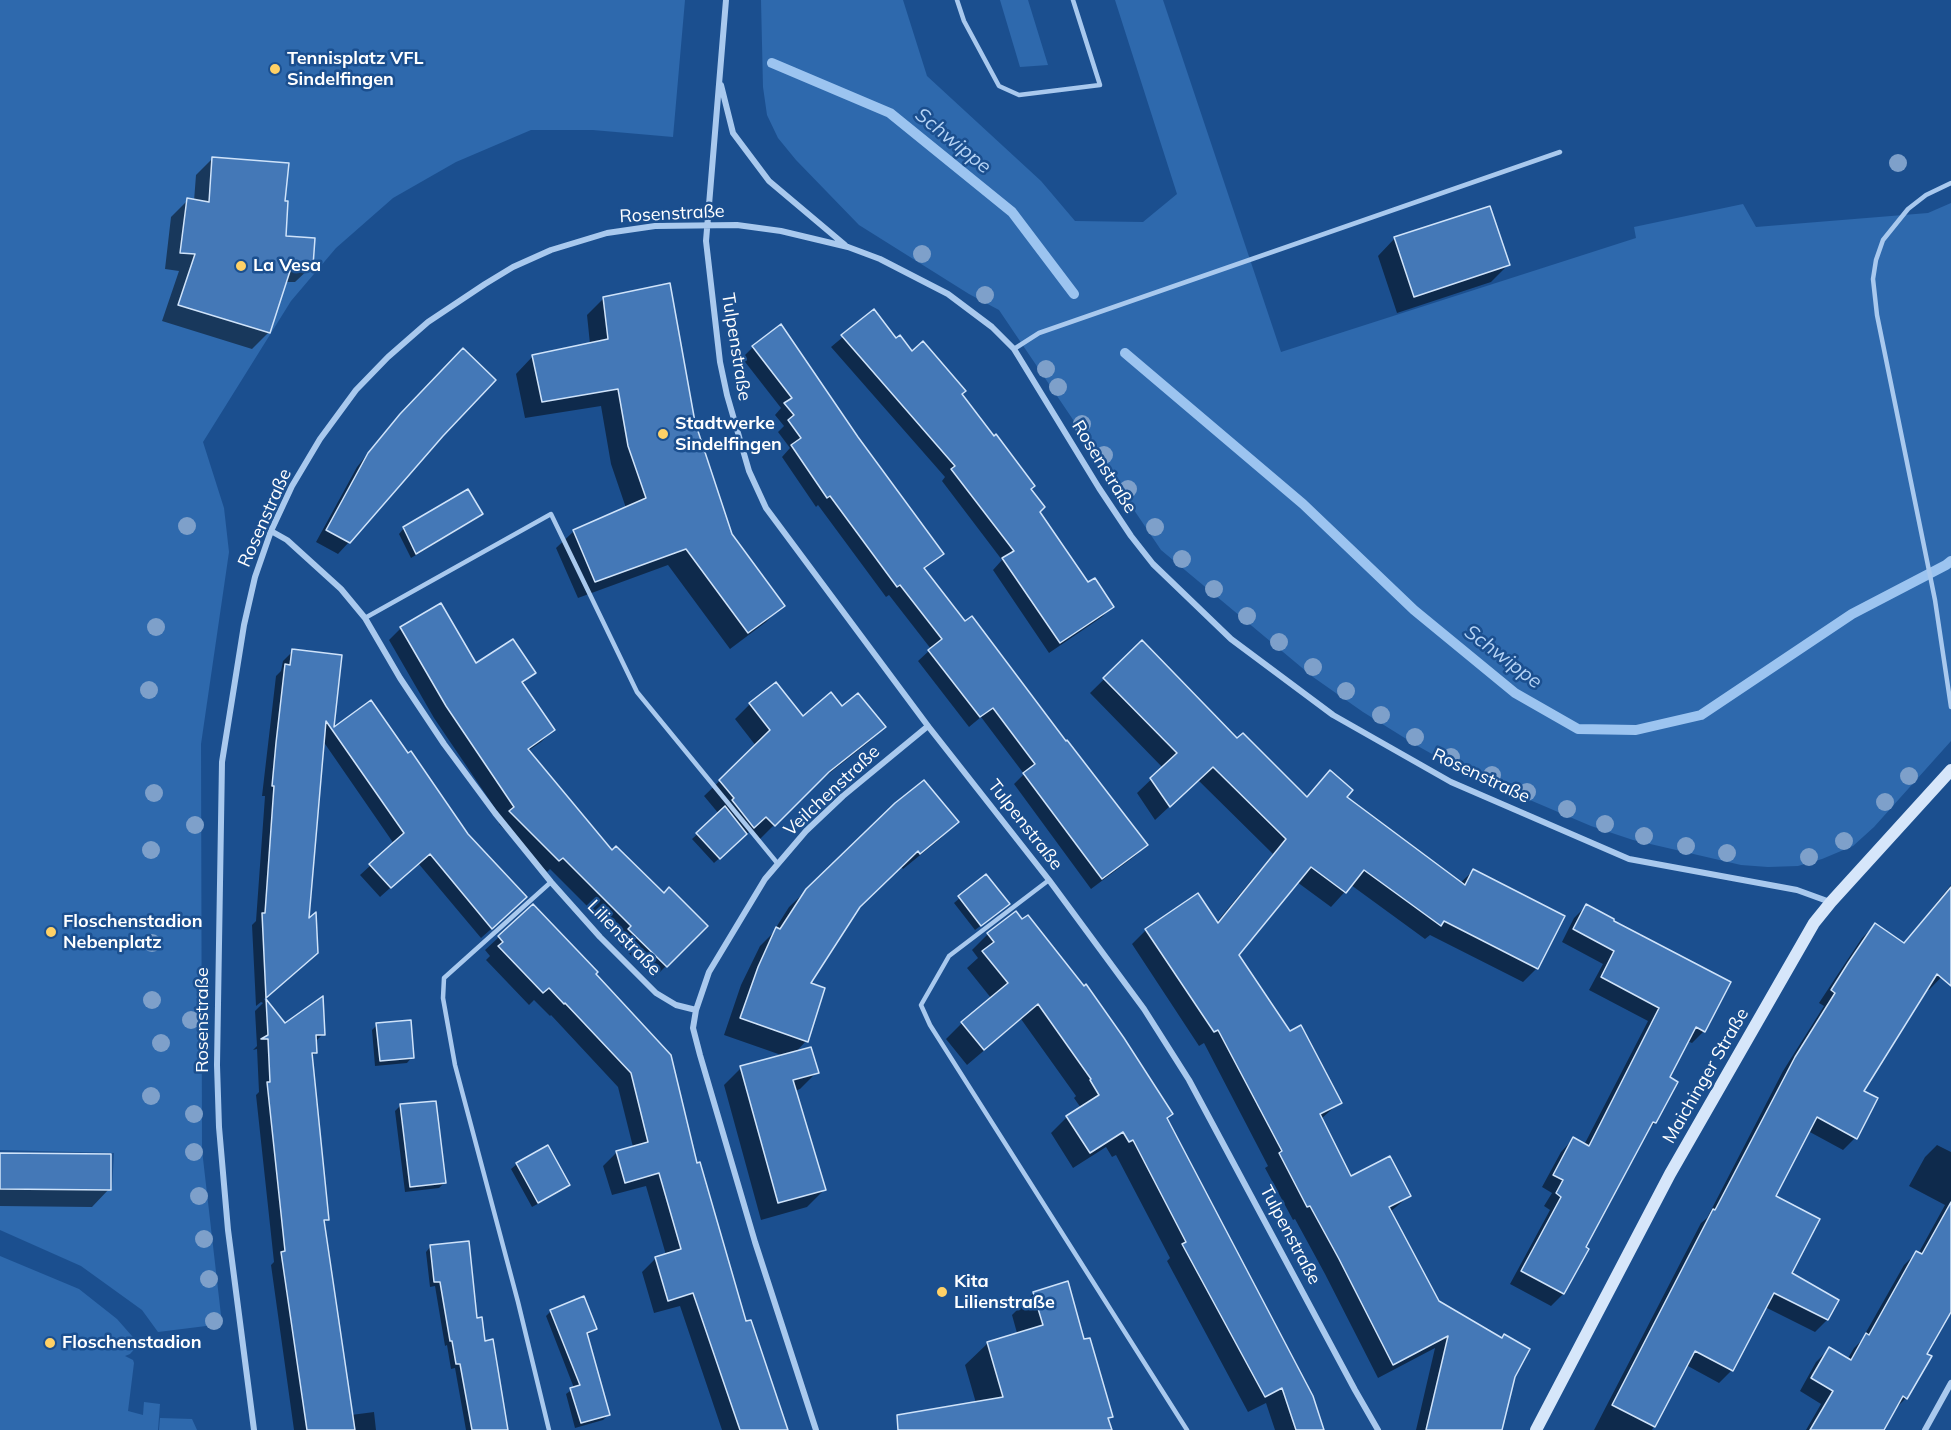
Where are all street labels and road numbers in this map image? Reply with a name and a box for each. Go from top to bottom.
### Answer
street label: Rosenstraße [619,200,725,228]
street label: Tulpenstraße [717,291,755,403]
street label: Rosenstraße [1067,417,1141,517]
street label: Rosenstraße [234,465,296,571]
street label: Veilchenstraße [780,741,884,841]
street label: Rosenstraße [1429,744,1533,808]
street label: Tulpenstraße [983,775,1067,875]
street label: Lilienstraße [583,896,665,980]
street label: Rosenstraße [192,967,214,1073]
street label: Maichinger Straße [1658,1005,1754,1147]
street label: Tulpenstraße [1255,1182,1325,1288]

